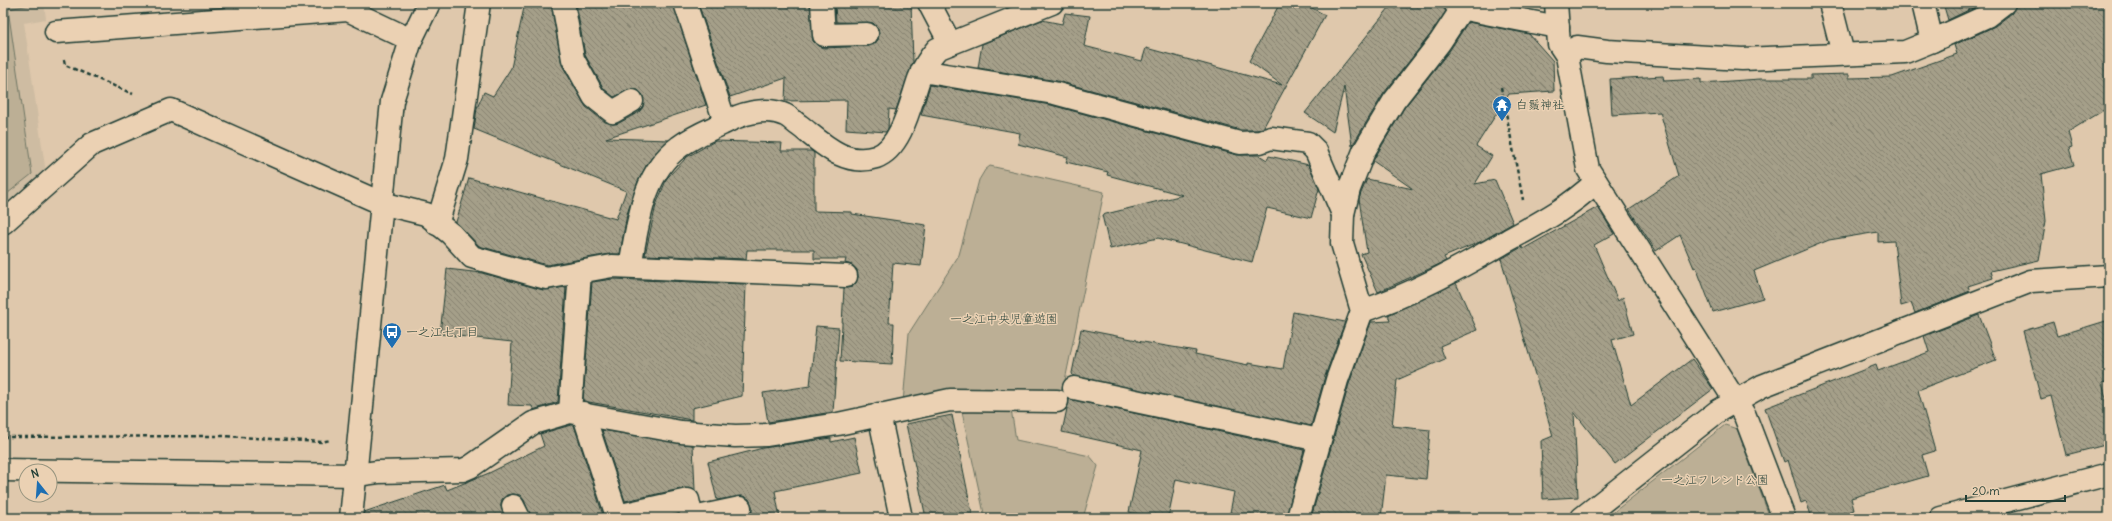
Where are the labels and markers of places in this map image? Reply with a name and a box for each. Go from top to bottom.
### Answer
temple icon: 白鬚神社 [1491,94,1513,122]
place label: 白鬚神社 [1516,97,1564,112]
bus stop icon: 一之江七丁目 [381,321,403,349]
place label: 一之江七丁目 [406,324,478,339]

